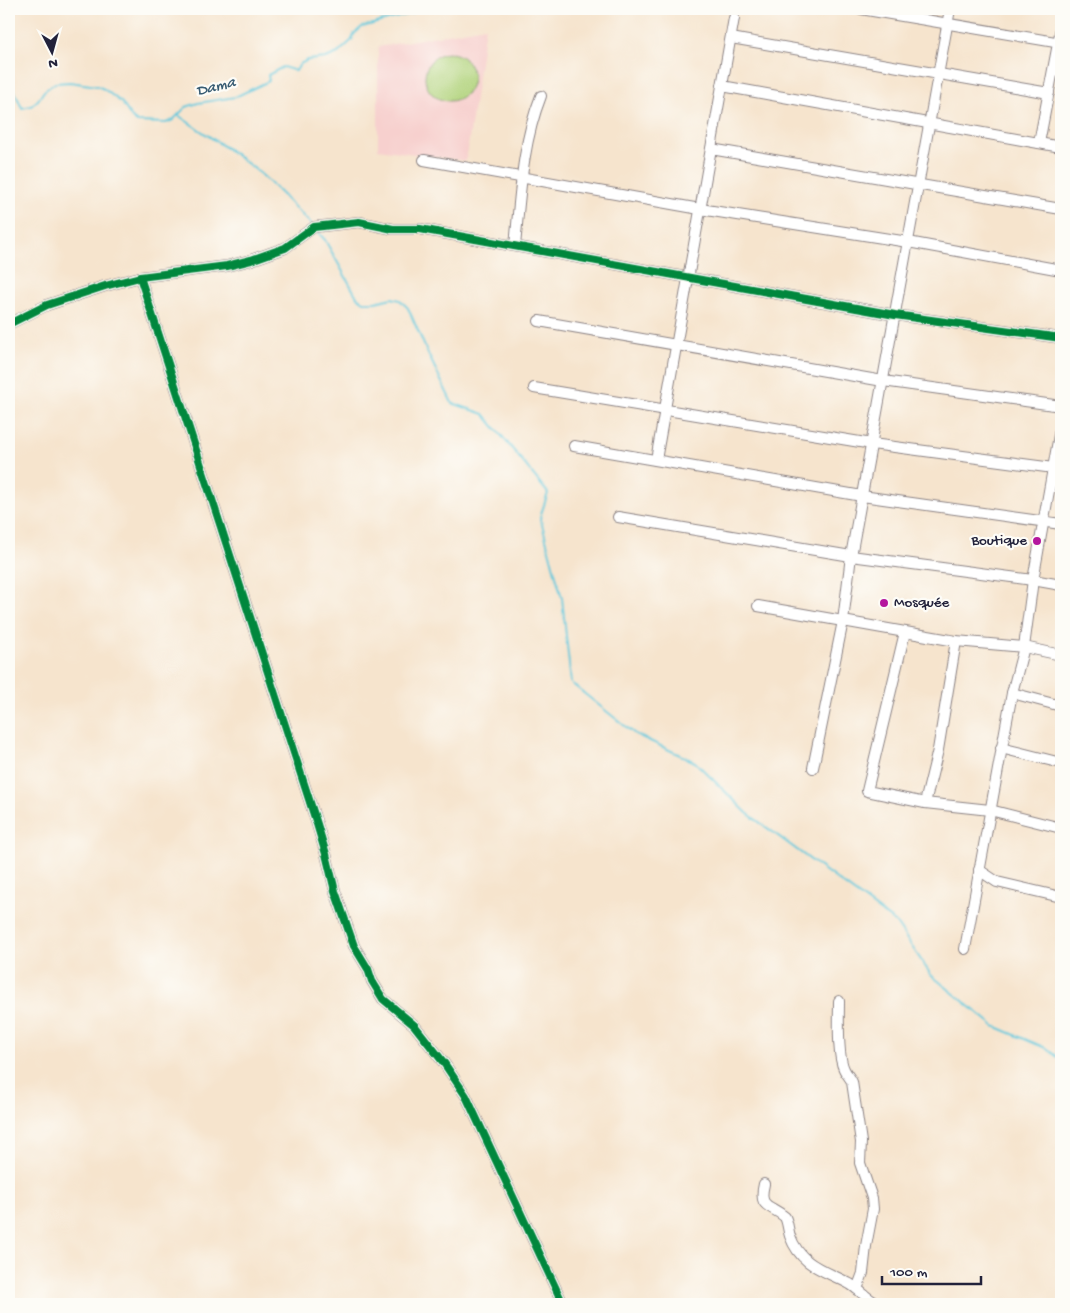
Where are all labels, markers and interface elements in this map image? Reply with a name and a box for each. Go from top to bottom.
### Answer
north arrow [28,28,78,78]
text: N [48,54,59,71]
water label: Dama [195,74,239,102]
place label: Boutique [970,532,1027,550]
marker: Boutique [1031,535,1043,547]
place label: Mosquée [894,594,949,612]
marker: Mosquée [878,597,890,609]
scale bar [882,1253,981,1285]
text: 100 m [889,1264,928,1282]

